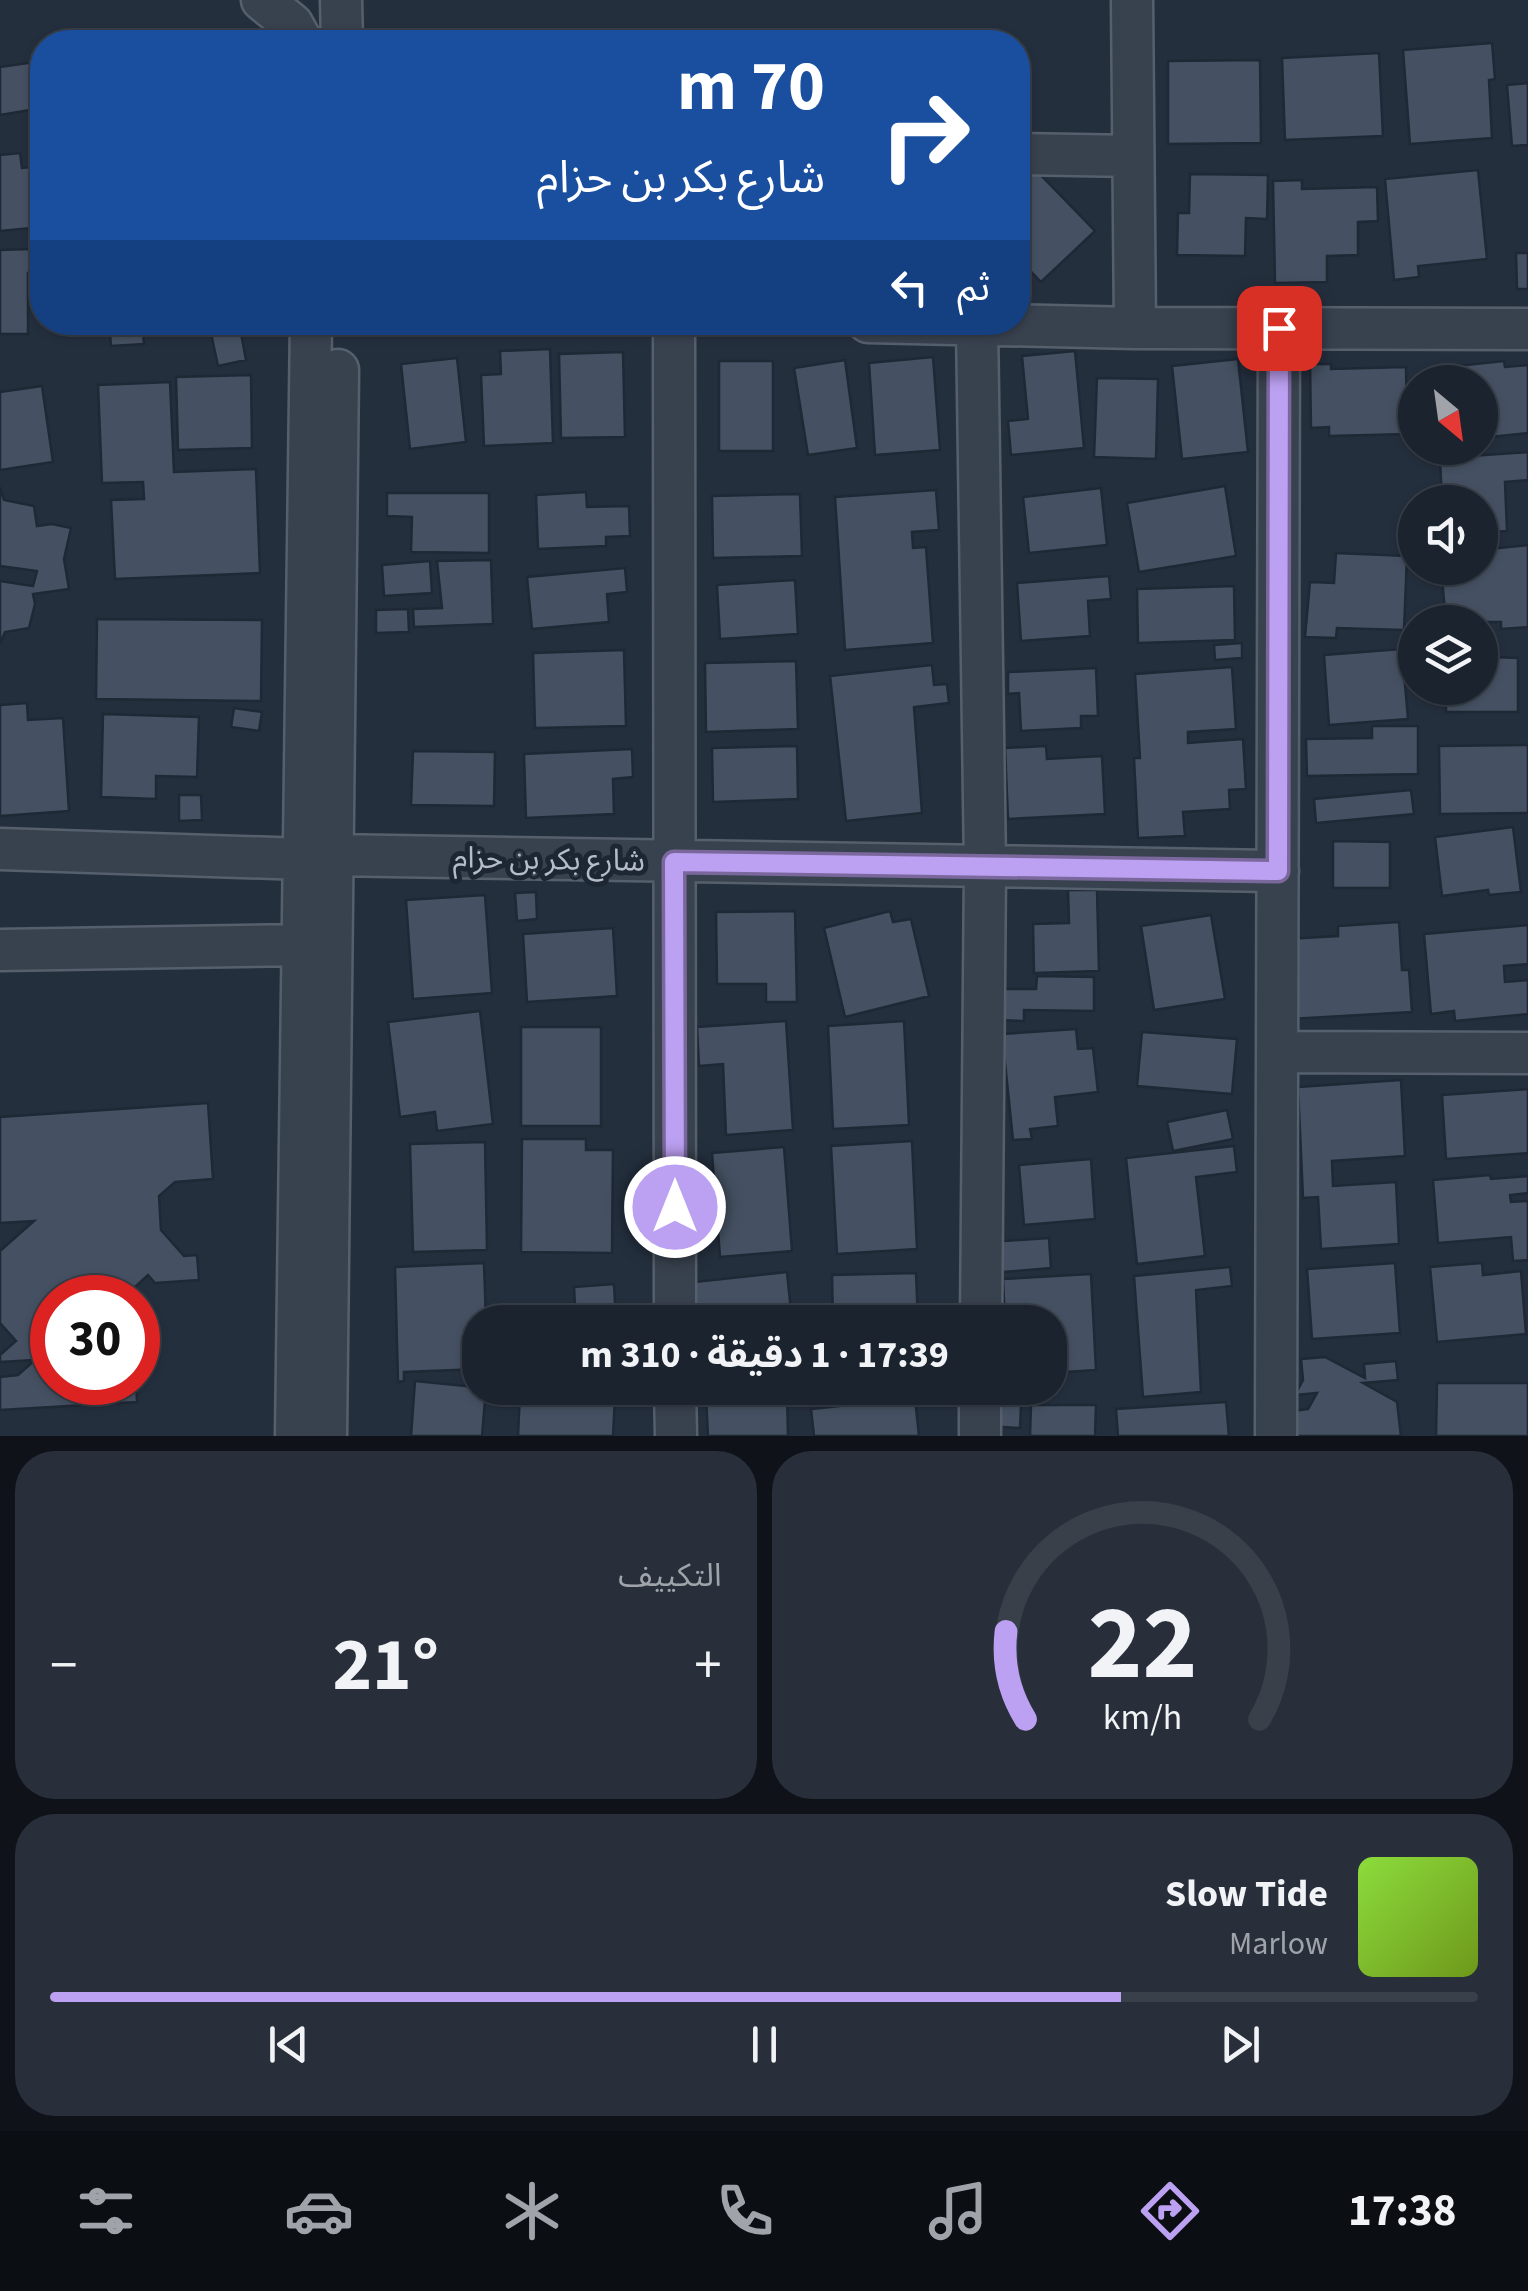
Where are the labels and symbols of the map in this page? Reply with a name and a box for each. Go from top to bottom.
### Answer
pin [1237,286,1322,371]
north arrow [1398,365,1498,465]
street label: شارع بكر بن حزام [453,836,645,883]
position arrow [623,1155,727,1259]
speed limit sign: 30 [30,1275,160,1405]

